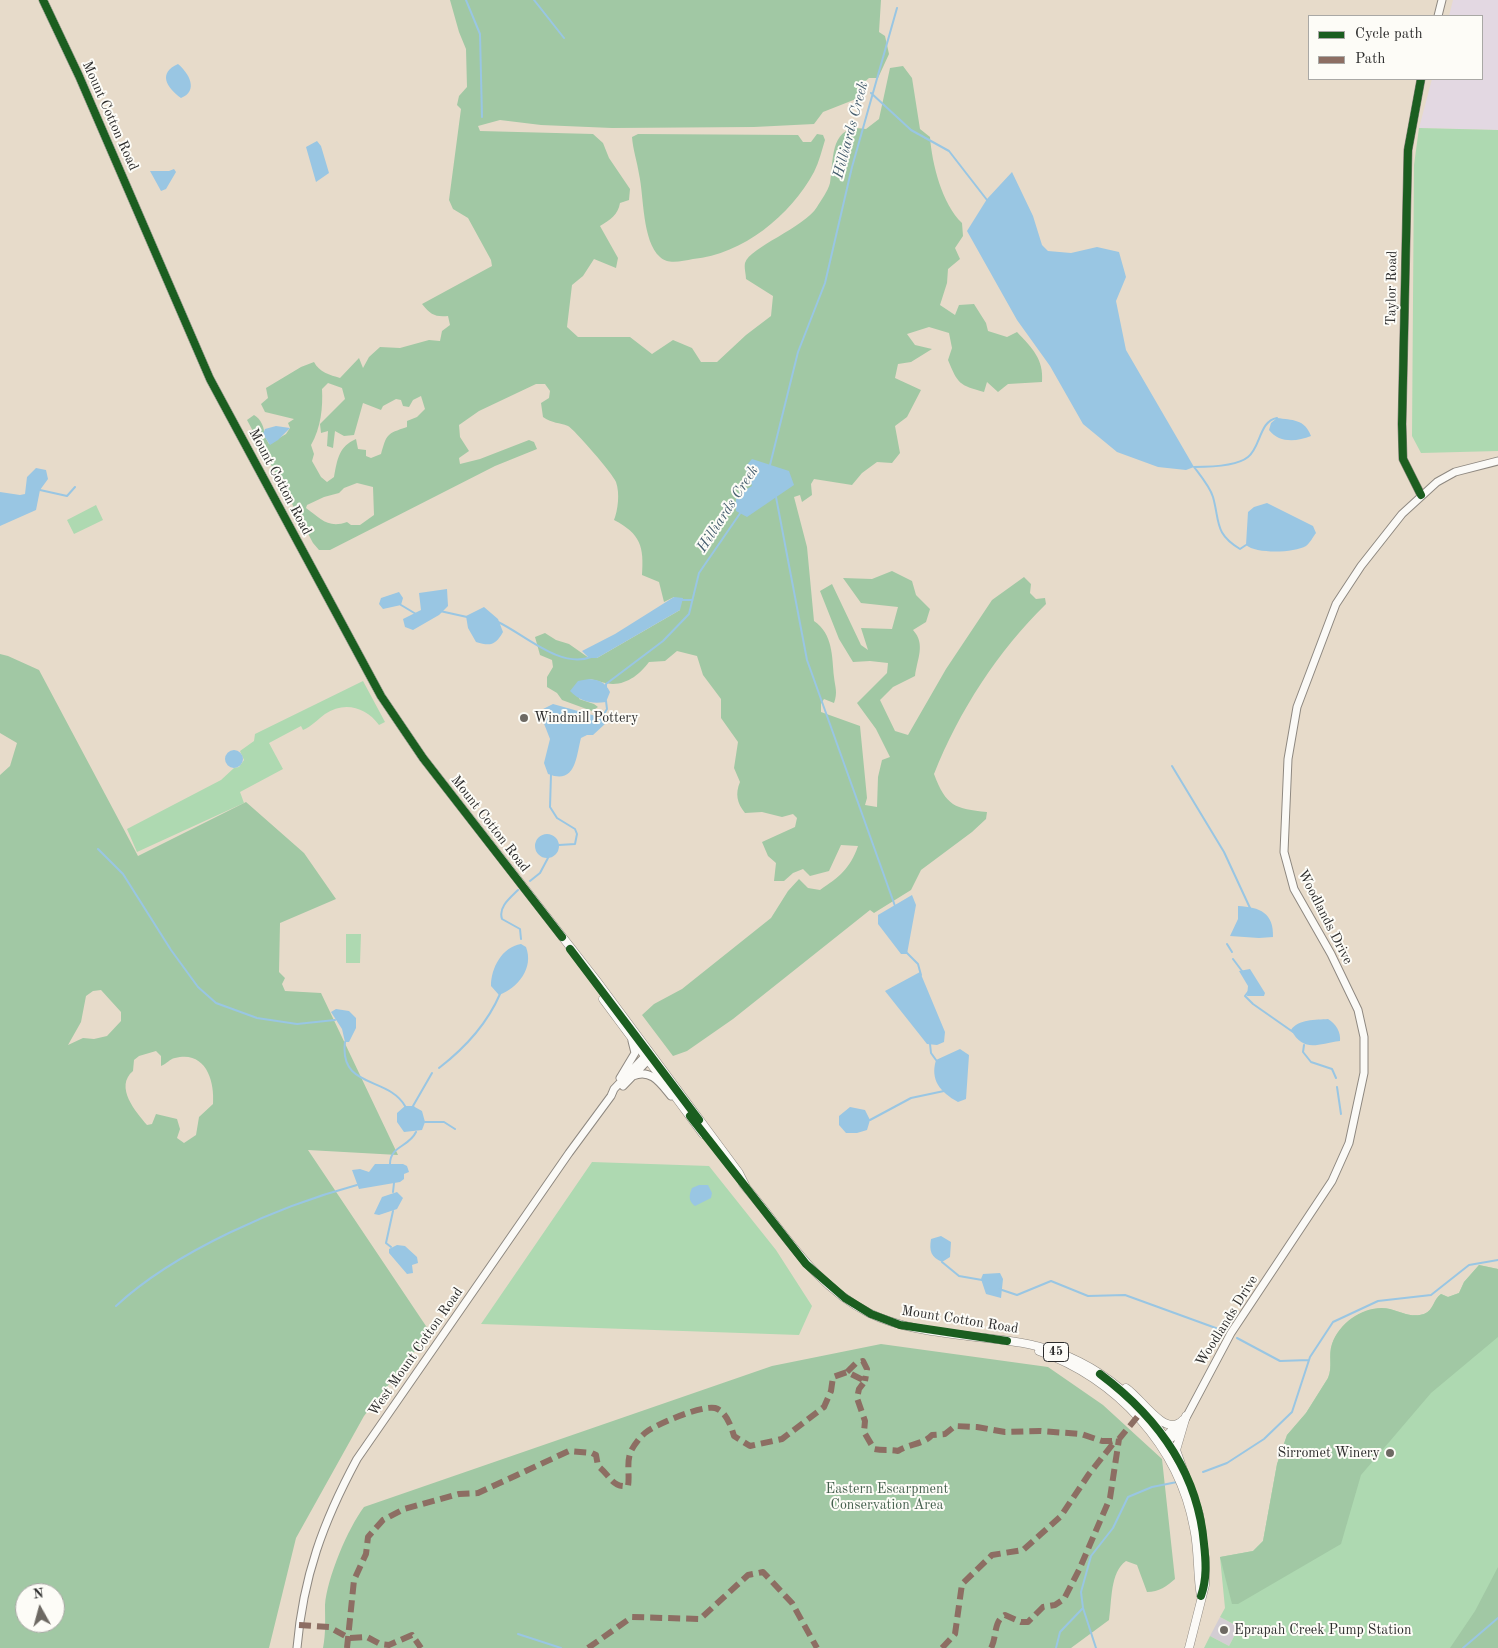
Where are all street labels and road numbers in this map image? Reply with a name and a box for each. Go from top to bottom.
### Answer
street label: Mount Cotton Road [78,59,142,173]
street label: Taylor Road [1383,250,1401,326]
street label: Mount Cotton Road [245,426,315,538]
street label: Mount Cotton Road [447,772,533,876]
street label: Woodlands Drive [1294,867,1356,967]
street label: Woodlands Drive [1192,1272,1262,1370]
street label: West Mount Cotton Road [365,1284,467,1420]
street label: Mount Cotton Road [900,1302,1020,1338]
road number: 45 [1044,1342,1068,1361]

